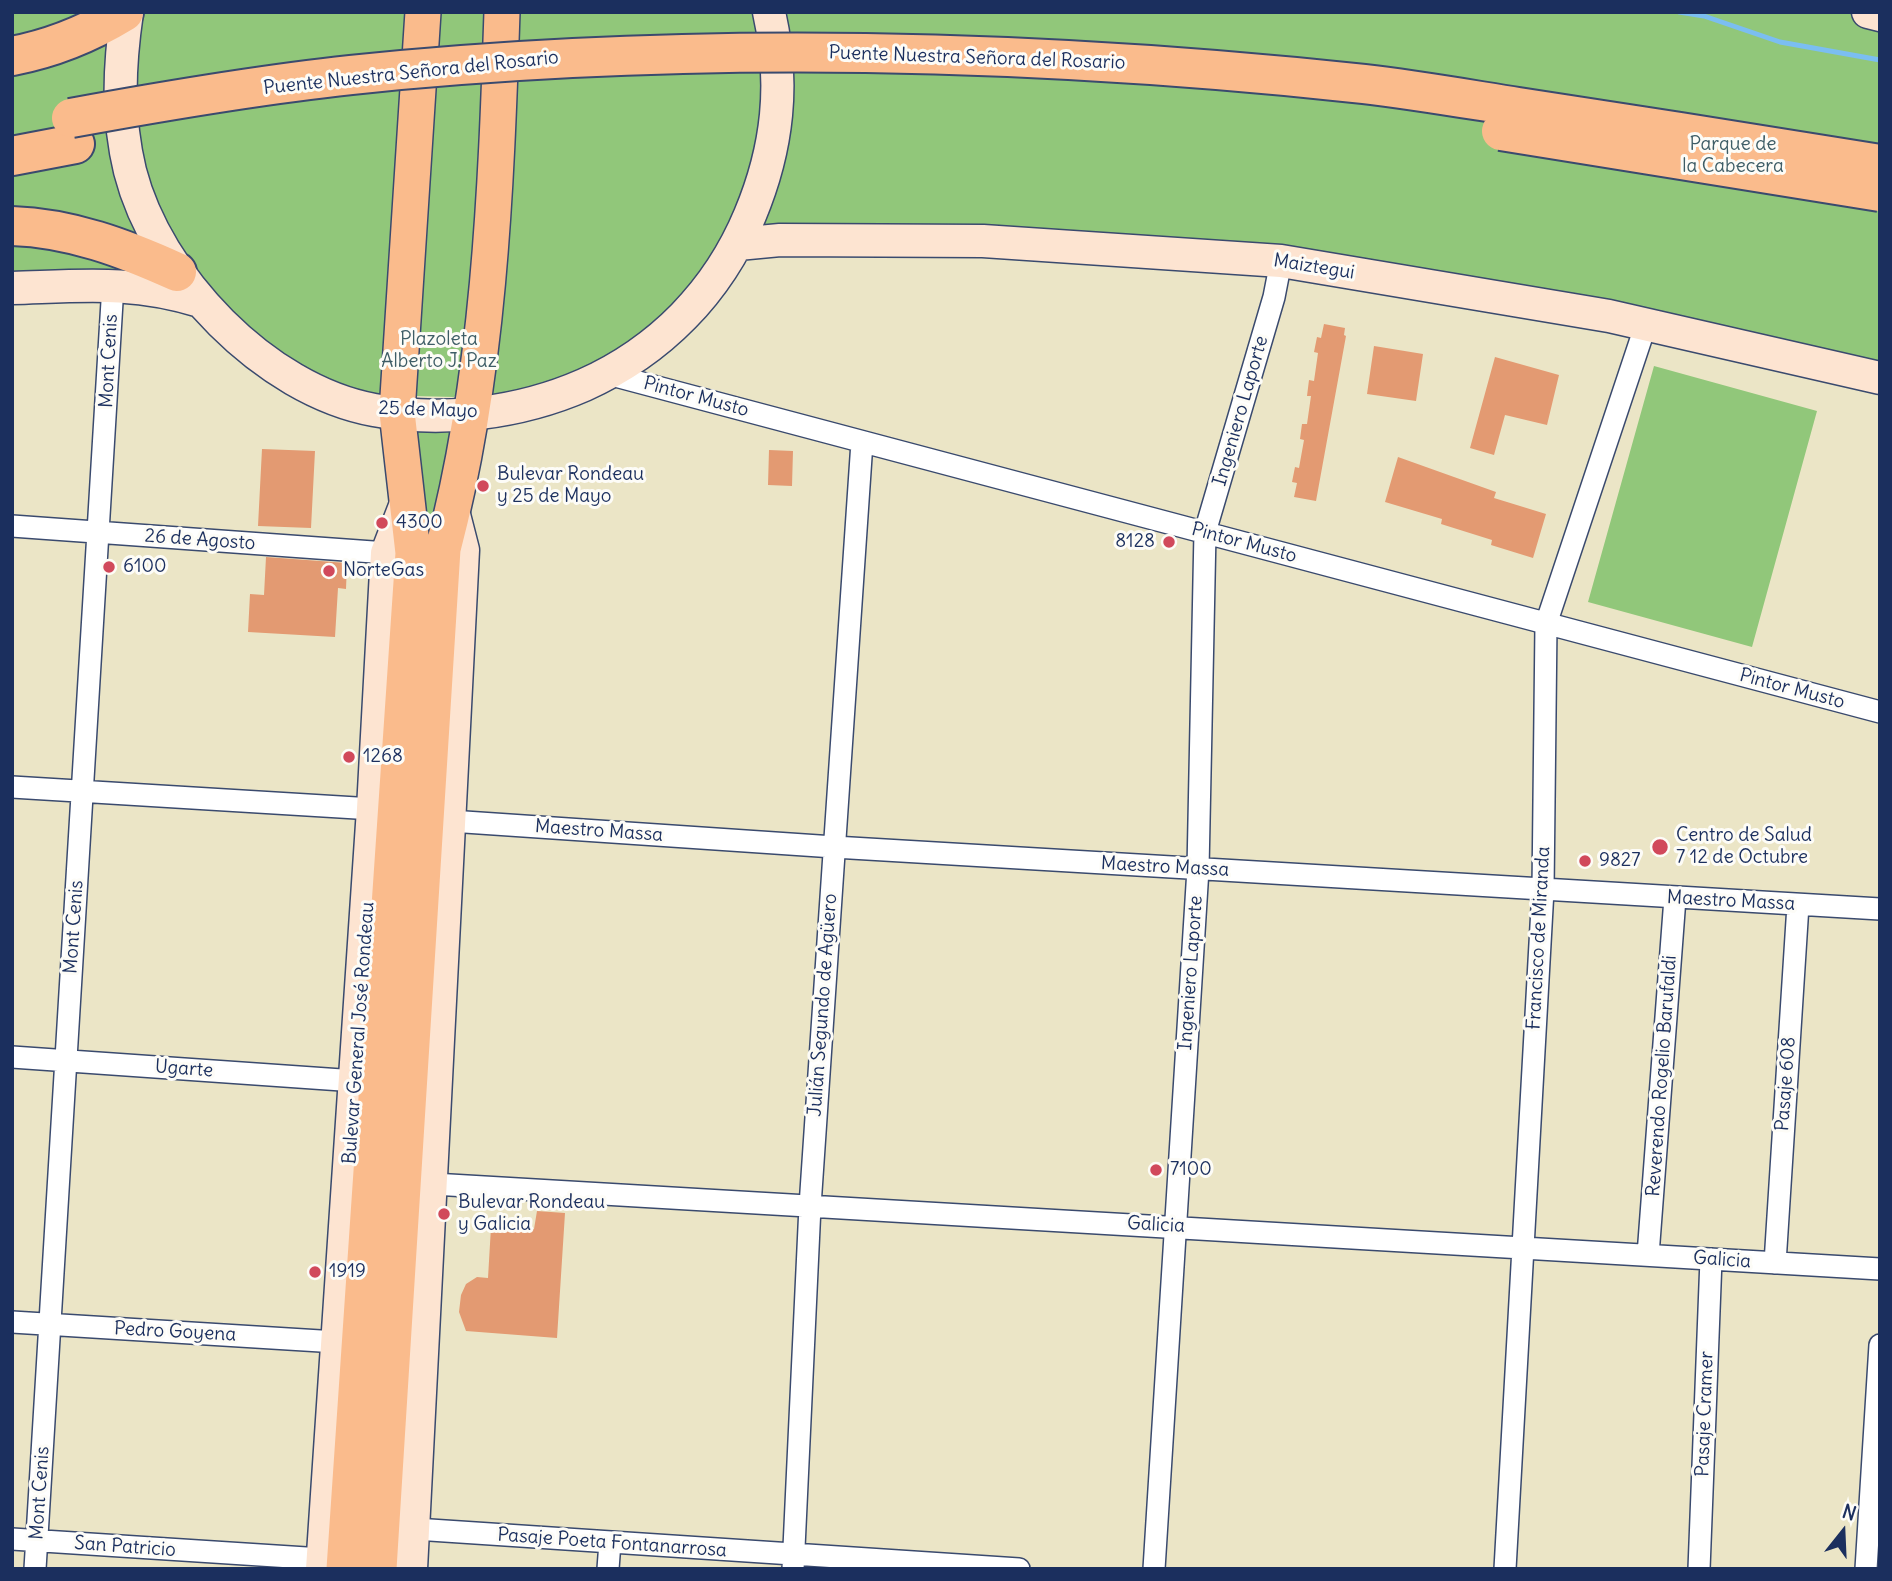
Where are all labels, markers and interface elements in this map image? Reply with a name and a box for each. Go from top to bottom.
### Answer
street label: Puente Nuestra Señora del Rosario [828,41,1126,75]
street label: Puente Nuestra Señora del Rosario [262,46,560,100]
park label: Parque de la Cabecera [1682,134,1784,178]
street label: Maiztegui [1272,249,1356,285]
street label: Mont Cenis [95,314,123,408]
park label: Plazoleta Alberto J. Paz [381,329,497,373]
street label: Ingeniero Laporte [1209,333,1273,489]
street label: Pintor Musto [641,372,751,422]
street label: 25 de Mayo [378,397,478,423]
place label: Bulevar Rondeau y 25 de Mayo [497,464,644,508]
marker: Bulevar Rondeau y 25 de Mayo [475,478,491,494]
place label: 4300 [396,512,443,534]
marker: 4300 [374,515,390,531]
street label: Pintor Musto [1189,518,1299,568]
street label: 26 de Agosto [144,525,256,555]
place label: 8128 [1115,531,1155,553]
marker: 8128 [1161,534,1177,550]
place label: 6100 [123,556,167,578]
marker: 6100 [101,559,117,575]
place label: NorteGas [343,560,424,582]
marker: NorteGas [321,563,337,579]
street label: Pintor Musto [1737,664,1847,714]
place label: 1268 [363,746,403,768]
marker: 1268 [341,749,357,765]
street label: Maestro Massa [534,815,664,847]
place label: Centro de Salud 7 12 de Octubre [1676,825,1812,869]
marker: Centro de Salud 7 12 de Octubre [1650,837,1670,857]
street label: Francisco de Miranda [1523,846,1555,1030]
place label: 9827 [1599,850,1641,872]
street label: Maestro Massa [1100,852,1230,882]
marker: 9827 [1577,853,1593,869]
street label: Mont Cenis [59,879,89,975]
street label: Maestro Massa [1666,886,1796,916]
street label: Julián Segundo de Agüero [804,893,842,1117]
street label: Ingeniero Laporte [1174,895,1208,1051]
street label: Bulevar General José Rondeau [338,901,380,1165]
street label: Reverendo Rogelio Barufaldi [1642,955,1682,1197]
street label: Pasaje 608 [1771,1036,1801,1132]
street label: Ugarte [154,1056,214,1082]
place label: 7100 [1170,1159,1212,1181]
marker: 7100 [1148,1162,1164,1178]
place label: Bulevar Rondeau y Galicia [458,1192,605,1236]
marker: Bulevar Rondeau y Galicia [436,1206,452,1222]
street label: Galicia [1127,1212,1185,1238]
street label: Galicia [1692,1247,1752,1273]
place label: 1919 [329,1261,366,1283]
marker: 1919 [307,1264,323,1280]
street label: Pedro Goyena [113,1317,237,1347]
street label: Pasaje Cramer [1691,1351,1719,1477]
street label: Mont Cenis [25,1445,55,1541]
north arrow [1808,1497,1878,1567]
text: N [1840,1499,1859,1525]
street label: Pasaje Poeta Fontanarrosa [496,1524,728,1562]
street label: San Patricio [73,1532,177,1562]

